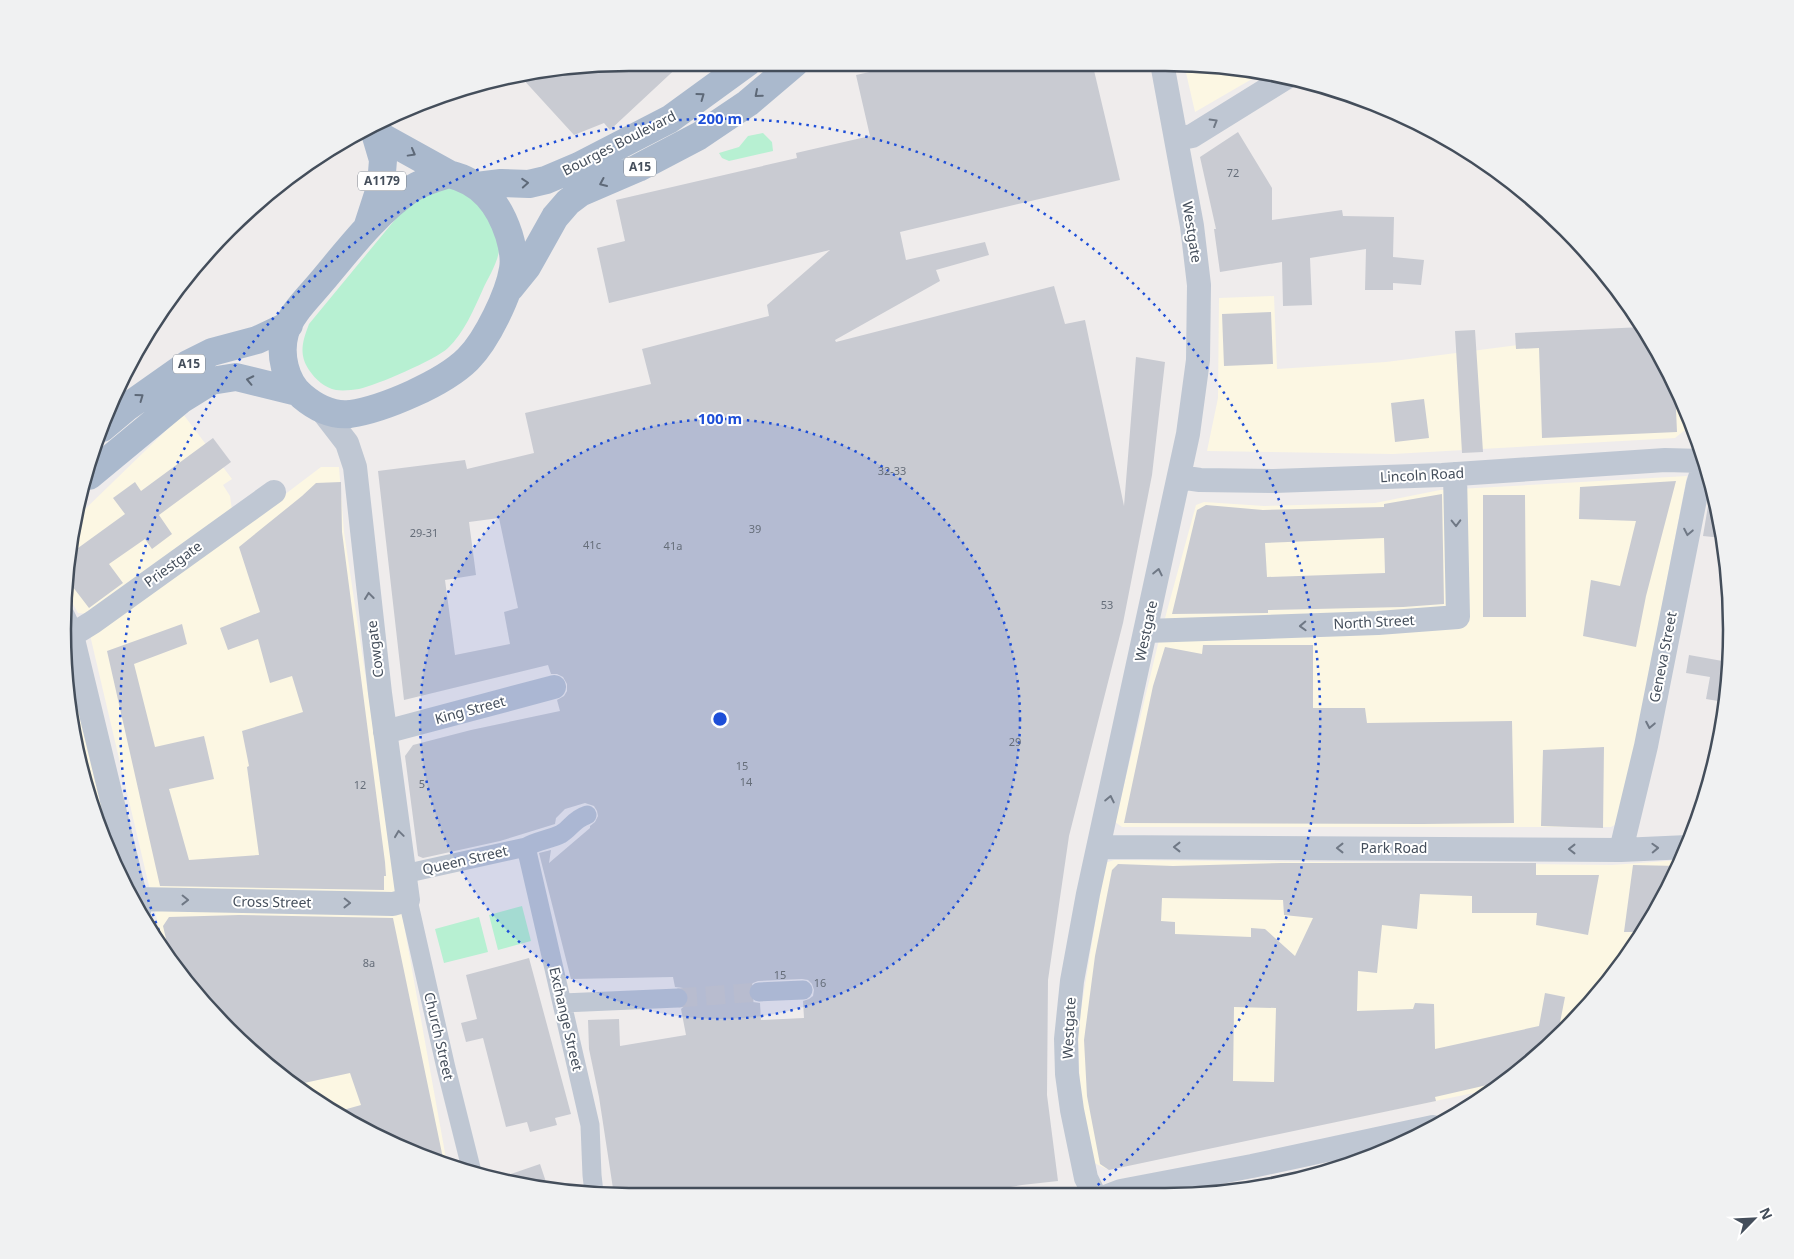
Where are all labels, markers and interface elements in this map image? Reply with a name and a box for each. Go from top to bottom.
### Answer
one-way arrow [755,88,764,97]
one-way arrow [695,94,704,102]
street label: Bourges Boulevard [559,106,679,179]
text: 200 m [698,108,742,128]
one-way arrow [1209,118,1218,128]
one-way arrow [407,147,416,157]
road number: A15 [624,158,656,176]
house number: 72 [1227,165,1239,180]
road number: A1179 [358,172,406,190]
one-way arrow [599,177,608,188]
one-way arrow [521,178,529,189]
street label: Westgate [1178,200,1207,264]
road number: A15 [173,354,205,374]
one-way arrow [246,375,254,386]
one-way arrow [134,394,144,403]
text: 100 m [698,408,742,428]
house number: 32-33 [878,463,906,478]
street label: Lincoln Road [1379,463,1465,486]
one-way arrow [1451,519,1462,527]
house number: 39 [749,521,761,536]
house number: 29-31 [410,525,438,540]
one-way arrow [1684,527,1694,536]
street label: Priestgate [140,536,205,591]
house number: 41c [583,537,601,552]
house number: 41a [664,538,682,553]
one-way arrow [1152,567,1163,576]
one-way arrow [364,592,375,600]
house number: 53 [1101,597,1113,612]
street label: Westgate [1130,599,1161,663]
street label: North Street [1333,610,1415,633]
street label: Geneva Street [1644,610,1681,704]
street label: Cowgate [362,619,387,679]
one-way arrow [1299,620,1307,631]
street label: King Street [433,691,507,728]
centre of rings [711,710,729,728]
one-way arrow [1645,721,1656,730]
house number: 29 [1009,734,1021,749]
house number: 15 [736,758,748,773]
house number: 14 [740,774,753,789]
house number: 5 [419,776,425,791]
house number: 12 [354,777,366,792]
one-way arrow [1104,795,1115,804]
one-way arrow [394,830,404,839]
street label: Park Road [1361,838,1427,857]
street label: Queen Street [420,840,509,879]
one-way arrow [1173,842,1181,852]
one-way arrow [1336,843,1344,853]
one-way arrow [1651,843,1659,854]
one-way arrow [1568,844,1576,854]
street label: Cross Street [232,891,312,912]
one-way arrow [182,895,189,905]
one-way arrow [344,898,352,908]
house number: 8a [363,955,375,970]
street label: Exchange Street [545,965,588,1073]
house number: 15 [774,967,786,982]
house number: 16 [814,975,826,990]
street label: Church Street [420,990,459,1082]
street label: Westgate [1057,997,1080,1059]
north arrow [1729,1194,1779,1244]
text: N [1755,1204,1777,1223]

